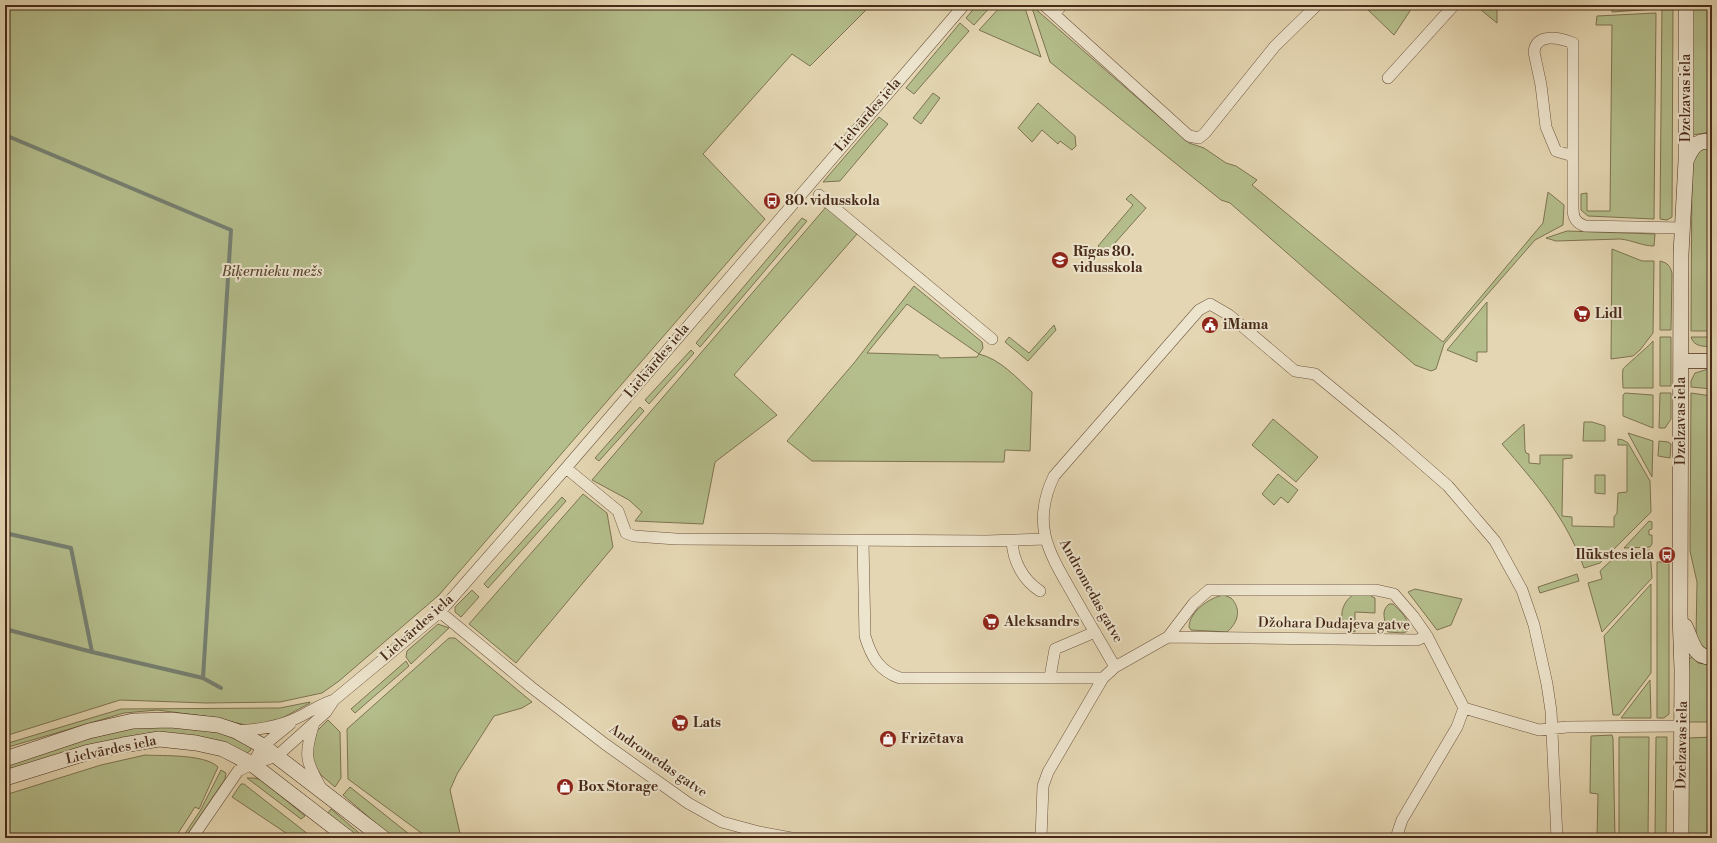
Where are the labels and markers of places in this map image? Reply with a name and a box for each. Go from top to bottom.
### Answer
bus stop icon: 80. vidusskola [762,191,782,211]
place label: 80. vidusskola [785,192,880,210]
place label: Rīgas 80. vidusskola [1072,243,1143,277]
school or university icon: Rīgas 80. vidusskola [1050,250,1070,270]
supermarket icon: Lidl [1572,304,1592,324]
place label: Lidl [1595,305,1623,323]
public building icon: iMama [1200,315,1220,335]
place label: iMama [1223,316,1269,334]
bus stop icon: Ilūkstes iela [1657,545,1677,565]
place label: Ilūkstes iela [1575,546,1654,564]
supermarket icon: Aleksandrs [981,612,1001,632]
place label: Aleksandrs [1003,613,1079,631]
supermarket icon: Lats [670,713,690,733]
place label: Lats [693,714,721,732]
shop icon: Frizētava [878,729,898,749]
place label: Frizētava [901,730,964,748]
shop icon: Box Storage [555,777,575,797]
place label: Box Storage [578,778,659,796]

